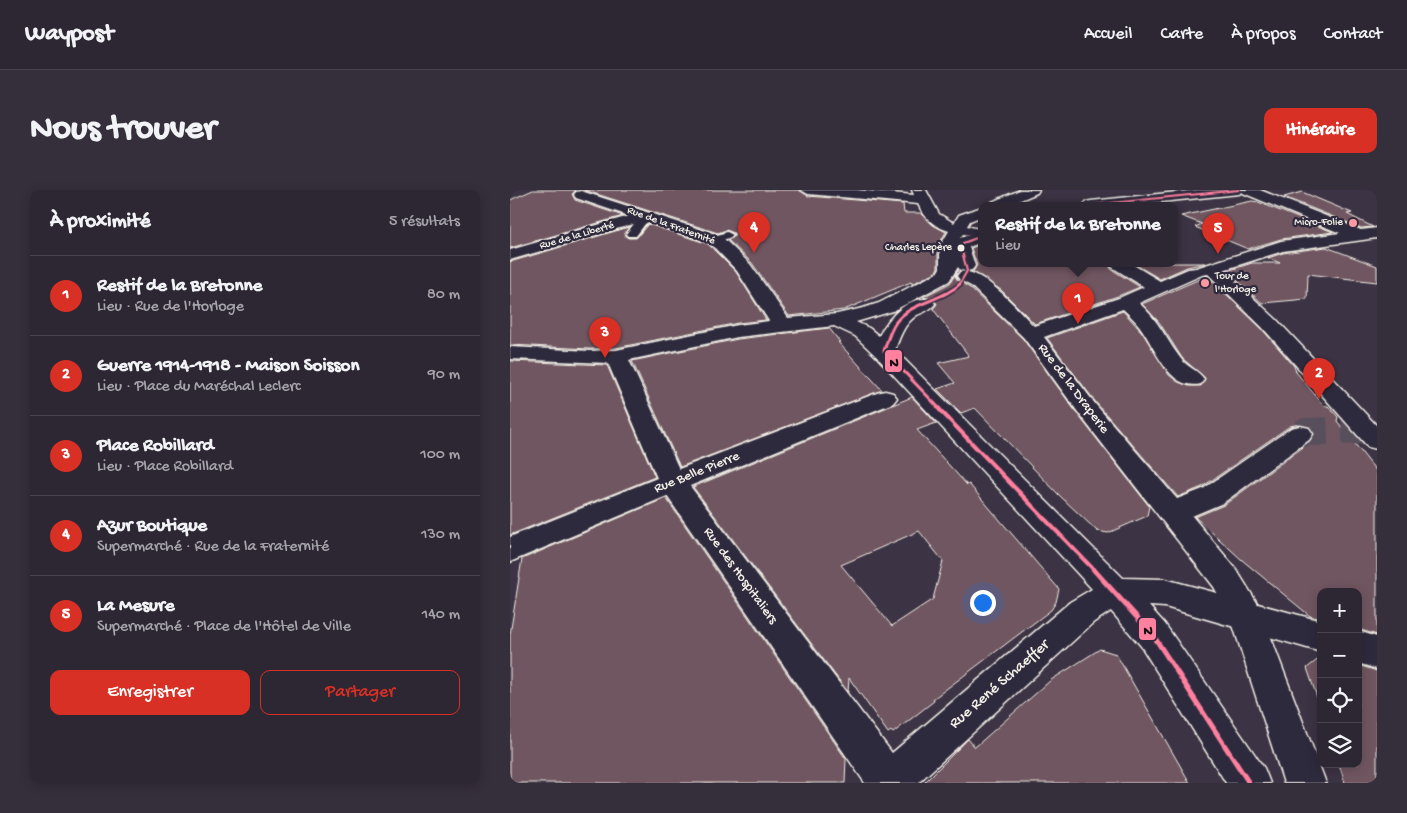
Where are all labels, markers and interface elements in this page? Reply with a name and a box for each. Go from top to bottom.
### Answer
text: Waypost [25,20,113,49]
text: Accueil [1084,24,1132,45]
text: Carte [1160,24,1203,45]
text: À propos [1231,24,1296,45]
text: Contact [1324,24,1382,45]
button: Itinéraire [1264,108,1377,153]
text: Nous trouver [30,110,216,151]
popup [978,202,1178,267]
street label: Rue de la Fraternité [625,205,717,248]
text: À proximité [50,210,151,235]
pin: 4 [738,212,770,253]
text: 5 résultats [389,213,460,232]
pin: 5 [1202,213,1234,254]
text: Restif de la Bretonne [995,214,1161,237]
place label: Micro-Folie [1294,217,1343,229]
marker: Micro-Folie [1347,217,1359,229]
street label: Rue de la Liberté [538,220,616,252]
text: Lieu [995,237,1020,256]
place label: Charles Lepère [885,242,952,254]
marker: Charles Lepère [956,243,966,253]
place label: Tour de l'Horloge [1214,271,1256,296]
text: Restif de la Bretonne [97,275,262,298]
marker: Tour de l'Horloge [1199,277,1211,289]
pin: 1 [1062,283,1094,324]
text: 1 [63,286,69,305]
text: 80 m [427,286,460,305]
text: Lieu · Rue de l'Horloge [97,298,244,317]
pin: 3 [589,317,621,358]
street label: Rue de la Draperie [1034,341,1113,438]
line badge: N [884,349,903,373]
text: Guerre 1914-1918 - Maison Soisson [97,355,359,378]
text: N [889,355,899,372]
pin: 2 [1303,358,1335,399]
text: 2 [62,366,70,385]
text: 90 m [428,366,460,385]
text: Lieu · Place du Maréchal Leclerc [97,378,301,397]
text: Place Robillard [97,435,214,458]
text: 3 [62,446,70,465]
text: 100 m [420,446,460,465]
street label: Rue Belle Pierre [652,448,743,498]
text: Lieu · Place Robillard [97,458,233,477]
text: Azur Boutique [97,515,207,538]
street label: Rue des Hospitaliers [699,524,781,628]
text: 4 [62,526,70,545]
text: 130 m [421,526,460,545]
text: Supermarché · Rue de la Fraternité [97,538,329,557]
map controls [1317,588,1362,768]
button: + [1317,588,1362,633]
your location [970,590,996,616]
text: La Mesure [97,595,174,618]
text: 5 [62,606,70,625]
text: 140 m [422,606,460,625]
line badge: N [1138,617,1157,641]
text: Supermarché · Place de l'Hôtel de Ville [97,618,351,637]
text: N [1143,623,1153,640]
button: − [1317,633,1362,678]
street label: Rue René Schaeffer [946,635,1055,734]
button: Enregistrer [50,670,250,715]
button: Partager [260,670,460,715]
button: locate [1317,678,1362,723]
button: layers [1317,723,1362,768]

